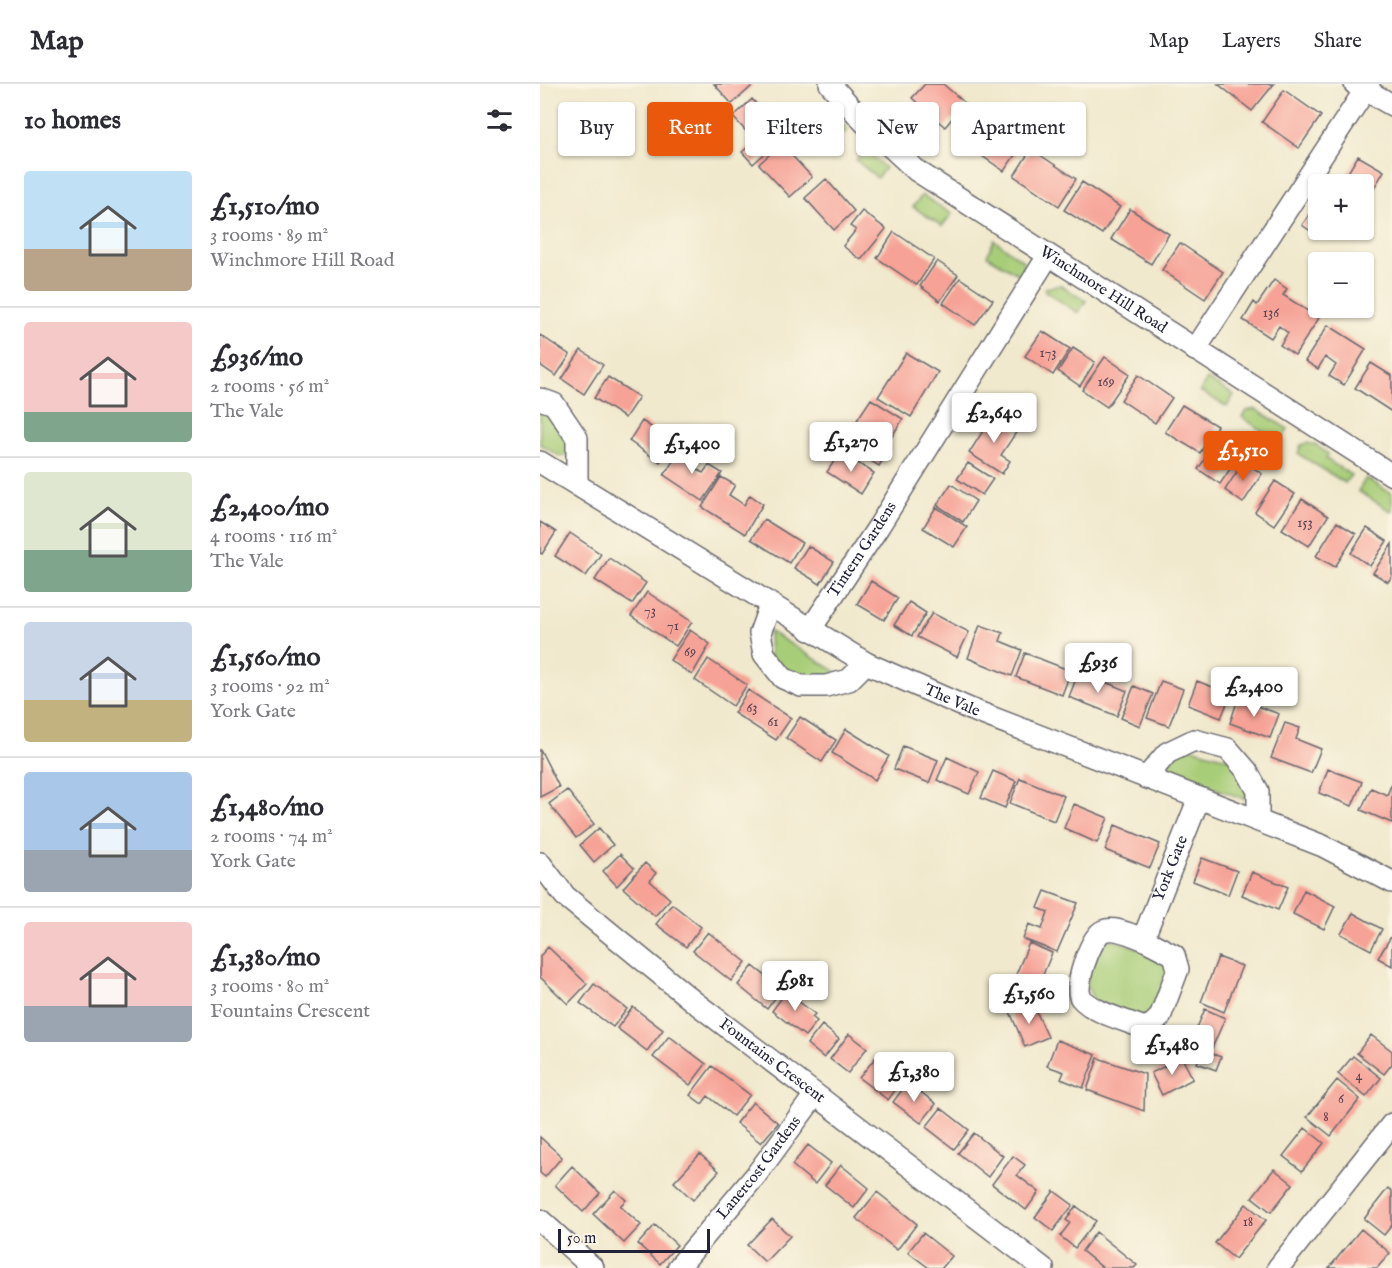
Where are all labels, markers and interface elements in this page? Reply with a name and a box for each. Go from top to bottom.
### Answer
text: Map [30,24,84,59]
text: Map [1149,28,1189,55]
text: Layers [1222,28,1281,55]
text: Share [1314,28,1362,55]
chip: Buy [558,102,635,156]
chip: Rent [647,102,733,156]
chip: Filters [745,102,844,156]
chip: New [856,102,939,156]
chip: Apartment [951,102,1086,156]
text: 10 homes [24,104,121,137]
icon: filters [483,104,516,137]
map controls [1308,174,1374,318]
button: + [1308,174,1374,240]
text: £1,510/mo [210,190,319,223]
icon: home [72,195,144,267]
text: 3 rooms · 89 m² [210,223,328,248]
street label: Winchmore Hill Road [1035,242,1171,338]
text: Winchmore Hill Road [210,248,394,273]
button: − [1308,252,1374,318]
house number: 136 [1263,304,1280,322]
text: £936/mo [210,341,303,374]
house number: 173 [1040,344,1057,362]
icon: home [72,346,144,418]
house number: 169 [1097,373,1115,391]
text: 2 rooms · 56 m² [210,374,329,399]
pin: £2,640 [945,393,1043,444]
text: The Vale [210,399,284,424]
text: £2,640 [966,400,1022,425]
pin: £1,270 [802,422,900,473]
pin: £1,400 [643,424,741,475]
text: £1,270 [824,429,878,454]
text: £1,400 [664,431,720,456]
pin: £1,510 [1194,431,1292,482]
text: £1,510 [1217,438,1269,463]
text: £2,400/mo [210,491,329,524]
icon: home [72,496,144,568]
street label: Tintern Gardens [824,498,902,602]
house number: 153 [1297,514,1313,532]
text: 4 rooms · 116 m² [210,524,337,549]
text: The Vale [210,549,284,574]
house number: 73 [644,602,656,620]
house number: 71 [667,617,679,635]
text: £1,560/mo [210,641,321,674]
house number: 69 [684,643,696,661]
pin: £936 [1062,643,1134,694]
icon: home [72,646,144,718]
text: £936 [1079,650,1117,675]
pin: £2,400 [1205,667,1303,718]
text: 3 rooms · 92 m² [210,674,330,699]
text: £2,400 [1225,674,1283,699]
street label: The Vale [921,680,983,722]
text: York Gate [210,699,296,724]
house number: 63 [746,699,758,717]
house number: 61 [767,713,779,731]
text: £1,480/mo [210,791,324,824]
icon: home [72,796,144,868]
text: 2 rooms · 74 m² [210,824,333,849]
street label: York Gate [1149,833,1193,904]
text: York Gate [210,849,296,874]
text: £1,380/mo [210,941,320,974]
icon: home [72,946,144,1018]
pin: £981 [759,961,831,1012]
text: £981 [776,968,814,993]
text: 3 rooms · 80 m² [210,974,329,999]
pin: £1,560 [980,974,1078,1025]
text: £1,560 [1003,981,1055,1006]
text: Fountains Crescent [210,999,370,1024]
street label: Fountains Crescent [715,1014,829,1108]
pin: £1,480 [1123,1025,1221,1076]
text: £1,480 [1145,1032,1199,1057]
pin: £1,380 [865,1052,963,1103]
text: £1,380 [888,1059,940,1084]
house number: 4 [1356,1067,1363,1085]
house number: 6 [1338,1090,1345,1108]
house number: 8 [1323,1108,1329,1126]
street label: Lanercost Gardens [713,1112,806,1224]
house number: 18 [1243,1213,1253,1231]
scale bar [558,1226,710,1254]
text: 50 m [567,1229,596,1249]

